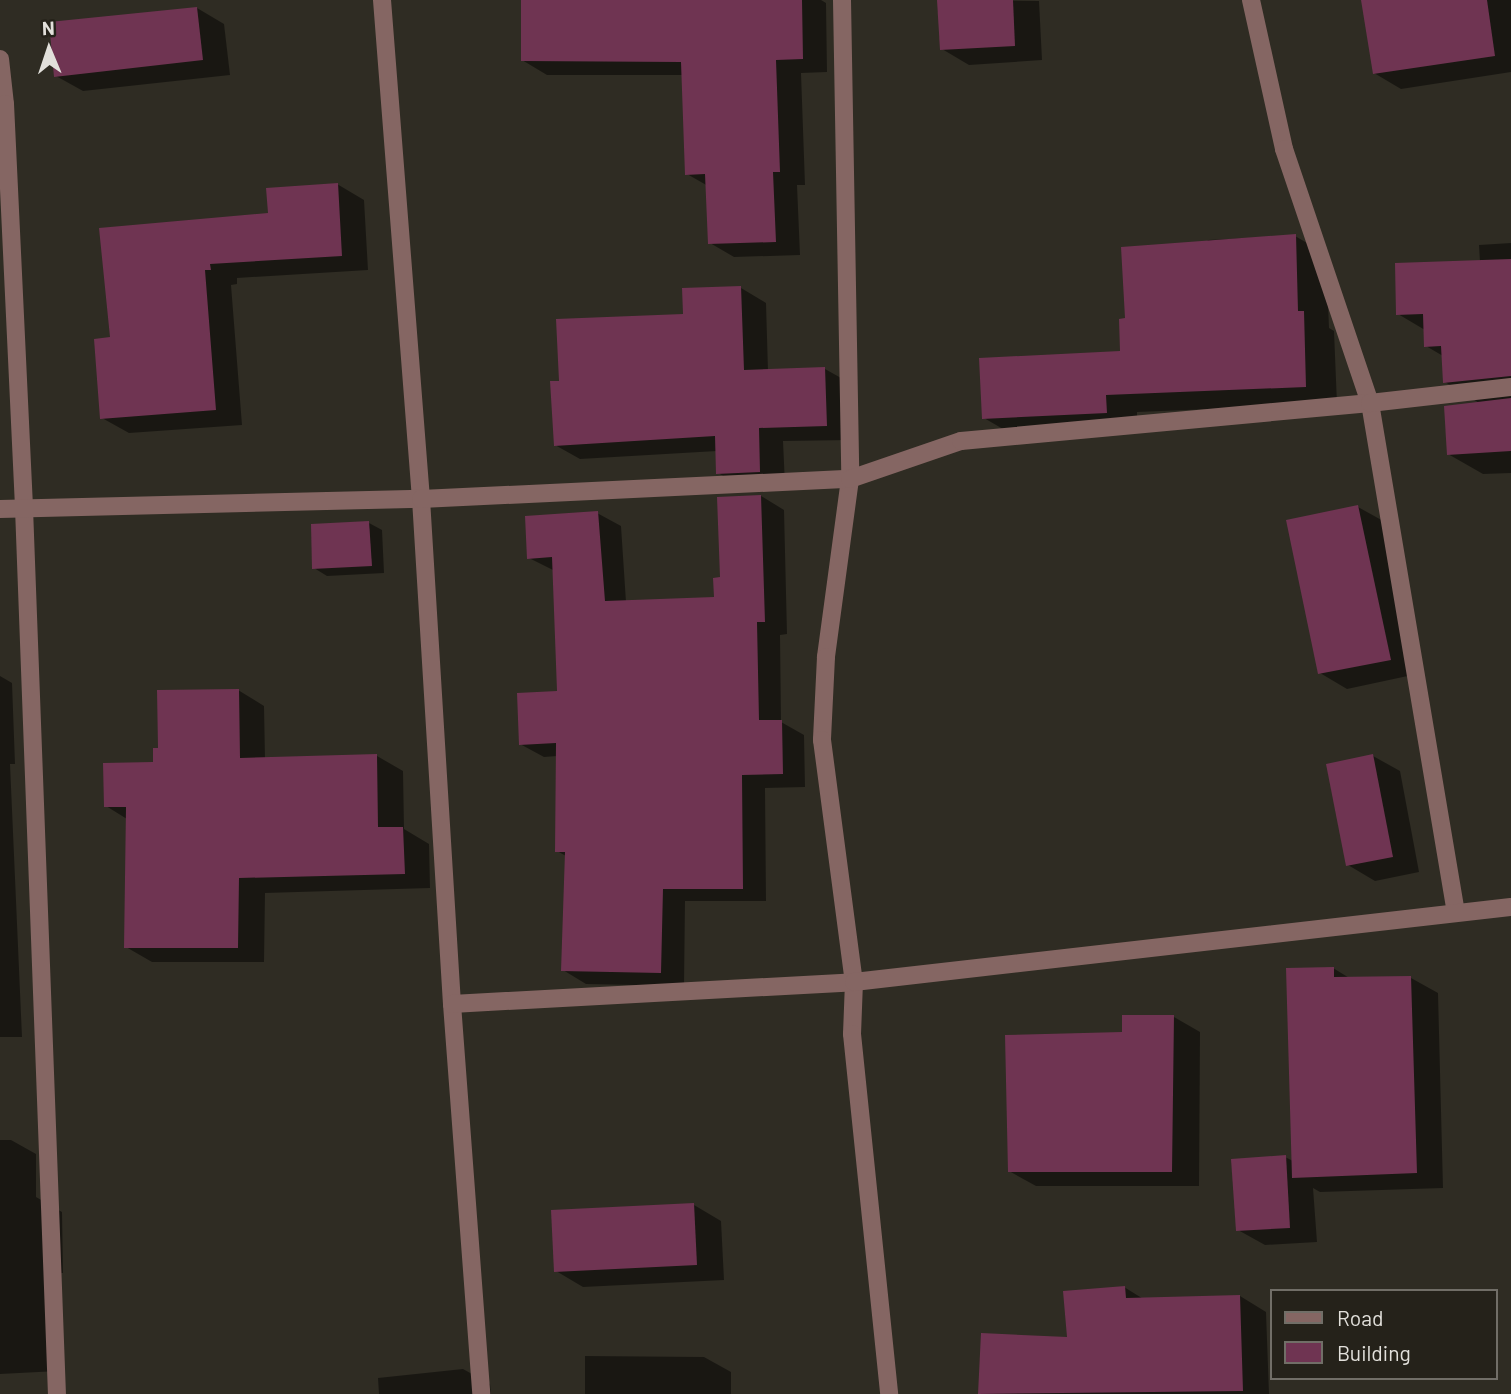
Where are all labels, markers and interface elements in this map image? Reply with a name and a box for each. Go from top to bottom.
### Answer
north arrow [14,14,84,84]
text: N [42,16,55,39]
legend [1270,1289,1497,1380]
text: Road [1337,1305,1383,1330]
text: Building [1337,1340,1411,1365]

